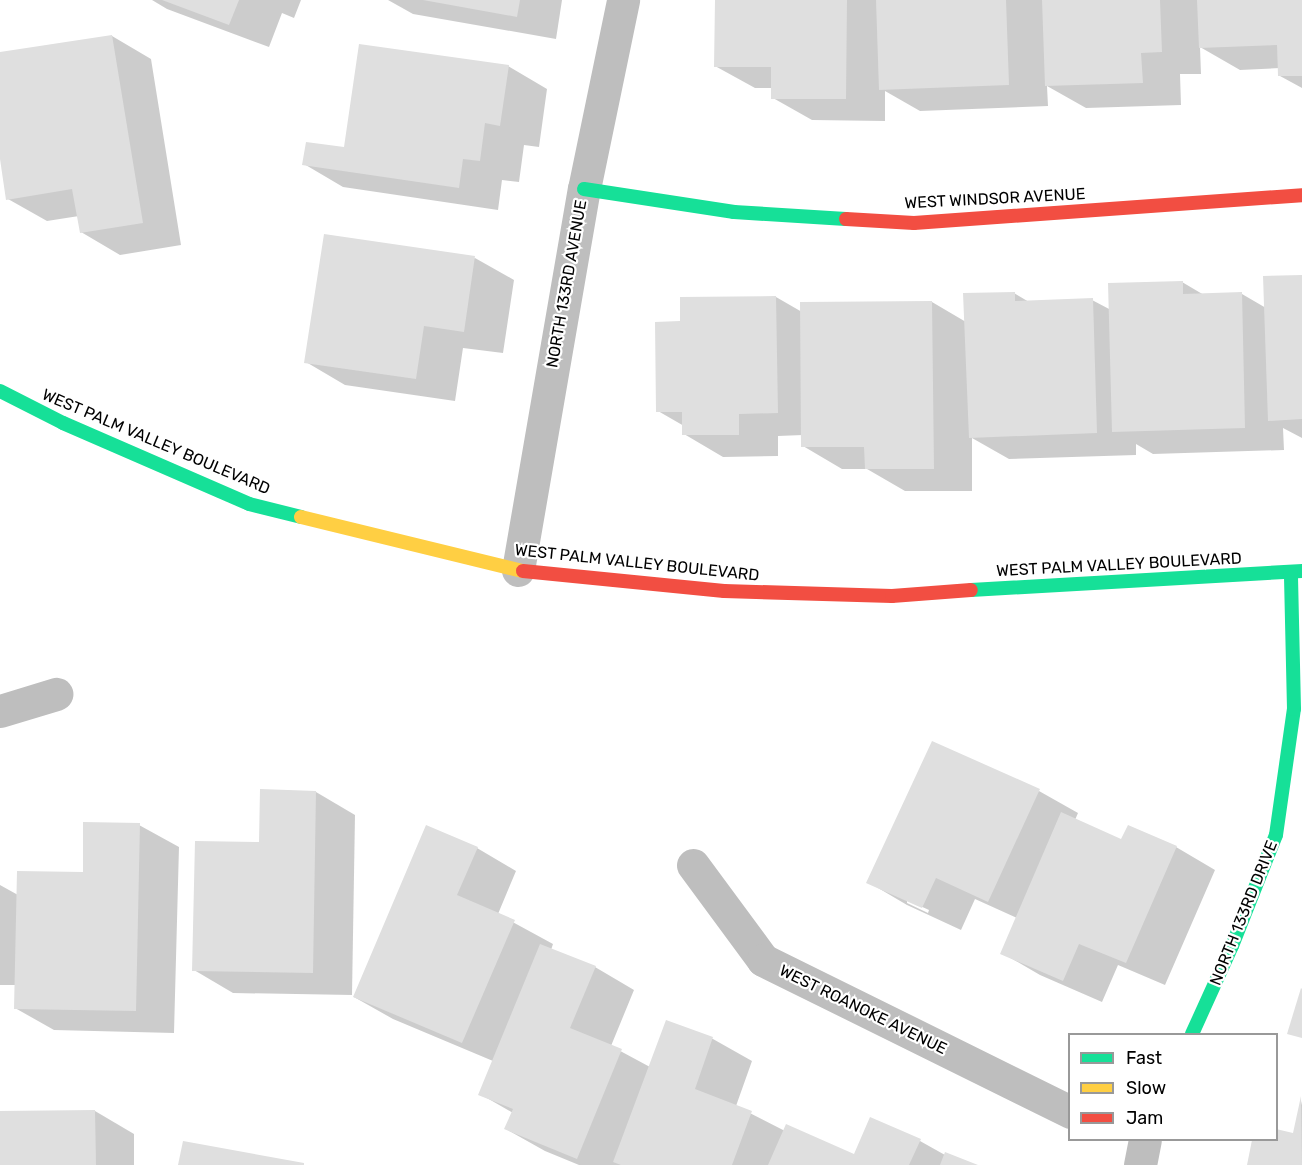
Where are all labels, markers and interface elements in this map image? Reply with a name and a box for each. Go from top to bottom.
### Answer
street label: WEST WINDSOR AVENUE [904,185,1086,213]
street label: NORTH 133RD AVENUE [543,198,591,370]
street label: WEST PALM VALLEY BOULEVARD [39,385,273,499]
street label: WEST PALM VALLEY BOULEVARD [513,541,761,585]
street label: WEST PALM VALLEY BOULEVARD [995,549,1243,581]
street label: NORTH 133RD DRIVE [1206,838,1282,988]
street label: WEST ROANOKE AVENUE [776,961,950,1059]
legend [1068,1033,1278,1141]
text: Fast [1126,1047,1162,1069]
text: Slow [1126,1077,1166,1099]
text: Jam [1126,1107,1163,1129]

